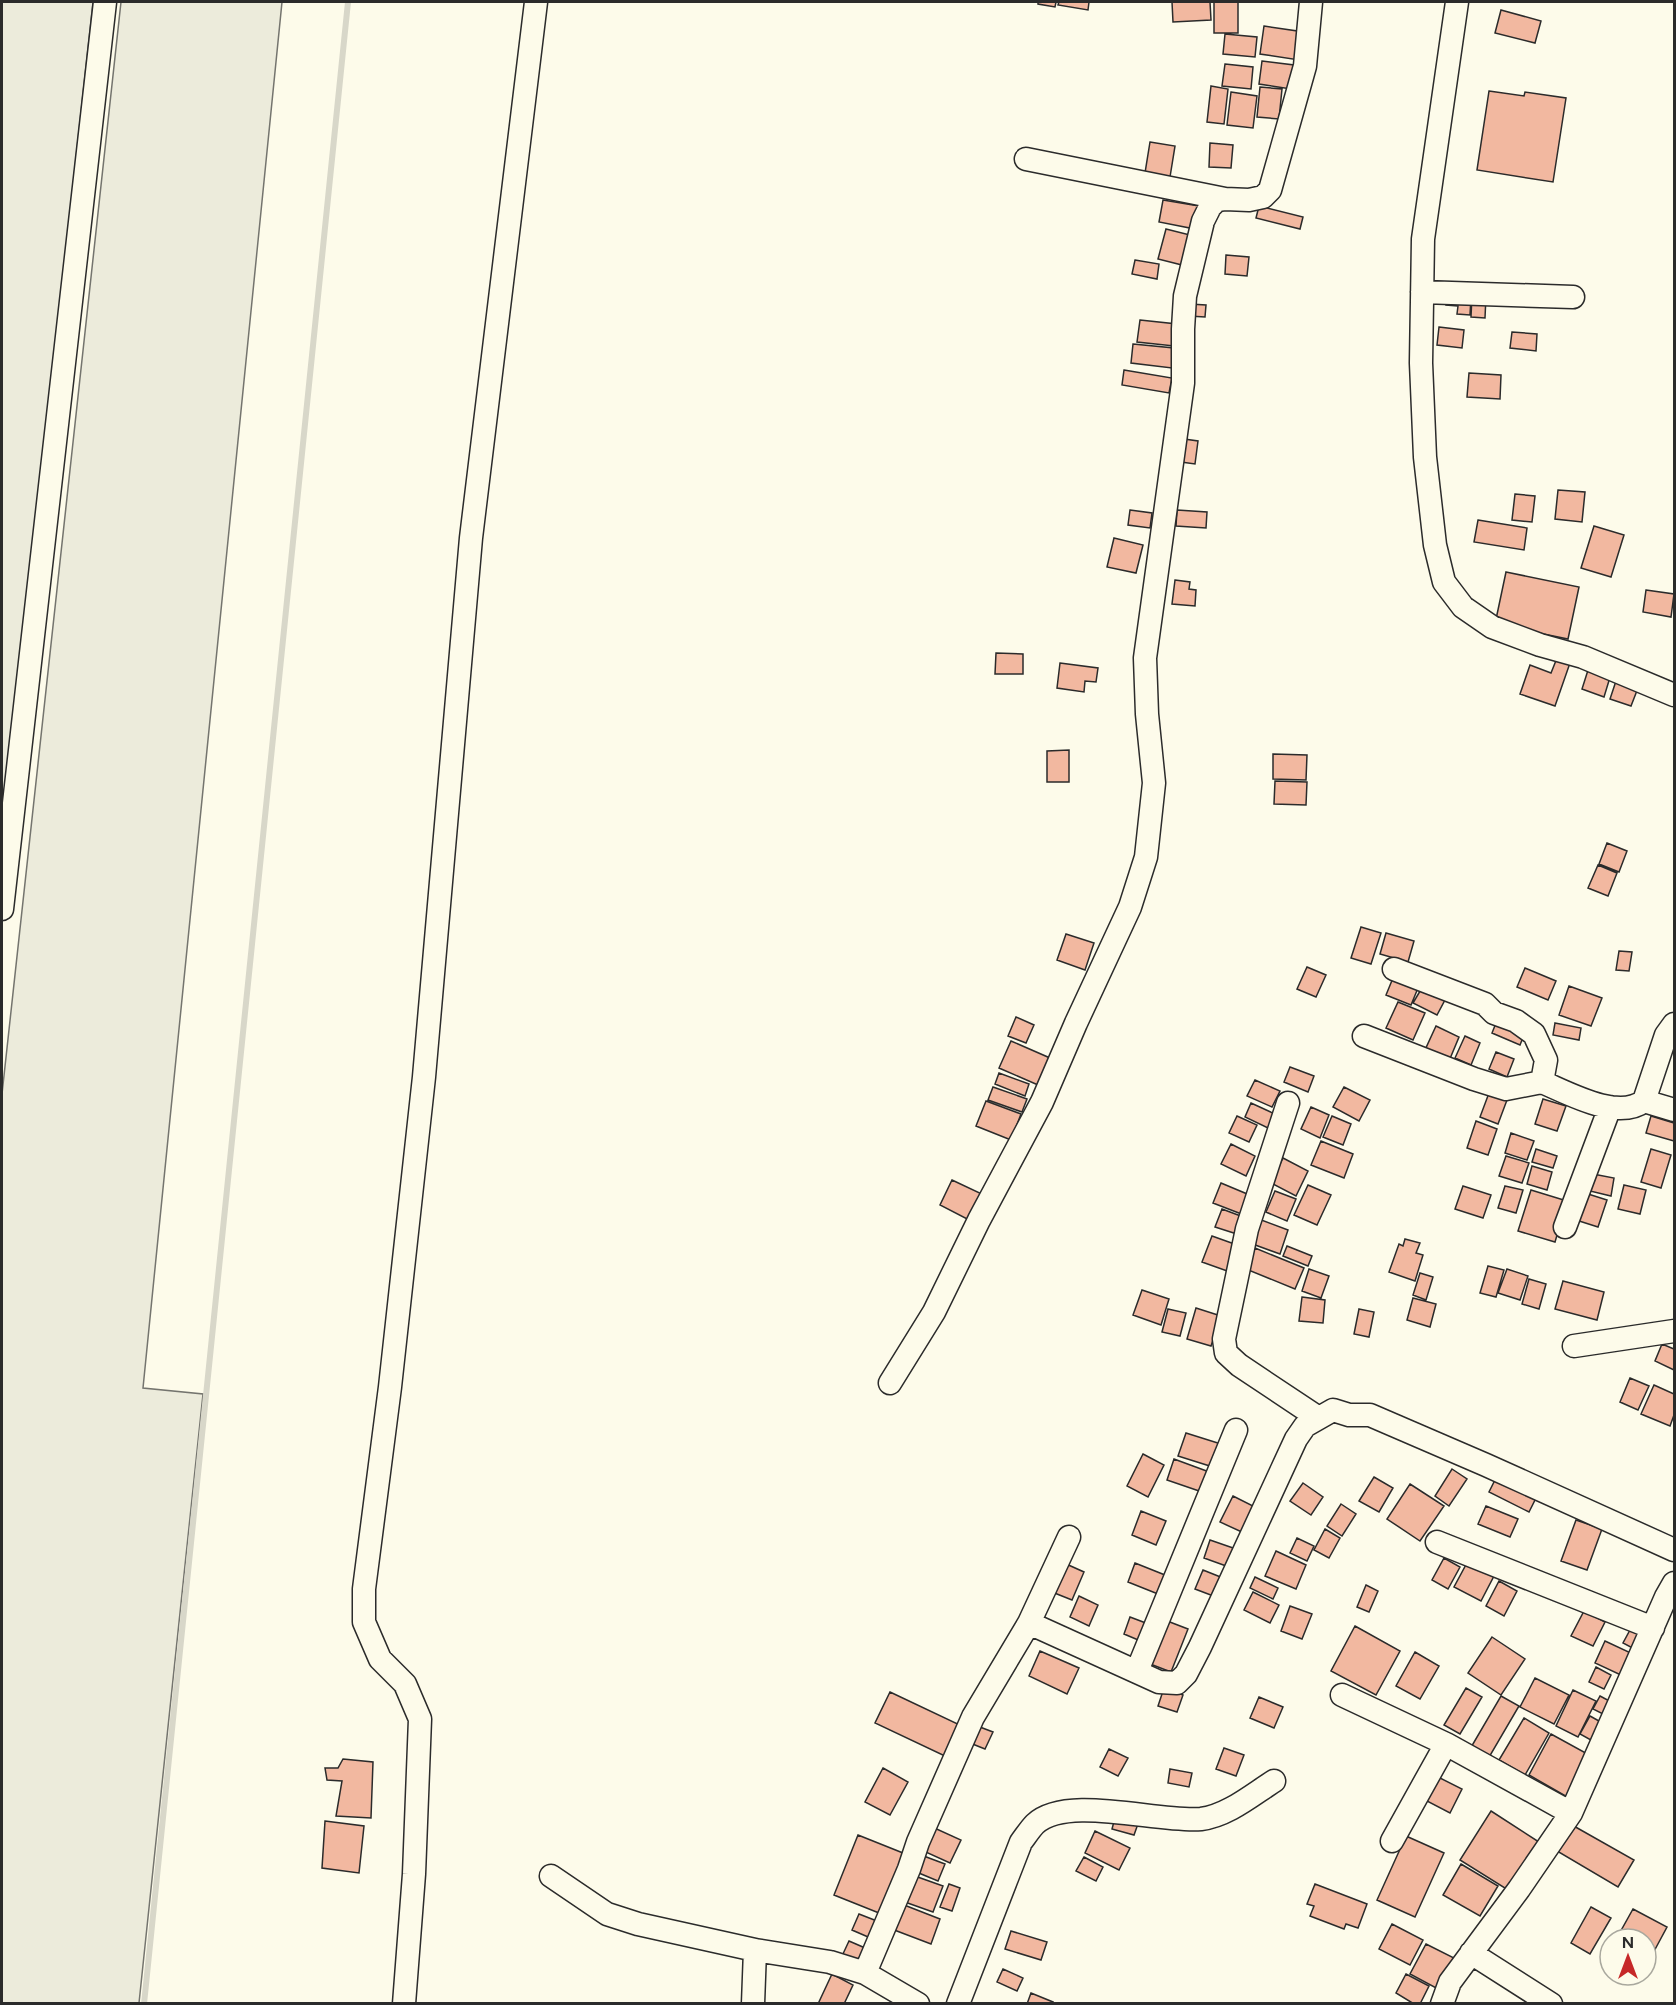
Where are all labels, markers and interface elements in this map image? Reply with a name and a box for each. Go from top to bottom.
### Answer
north arrow [1598,1927,1658,1987]
text: N [1622,1933,1634,1952]

